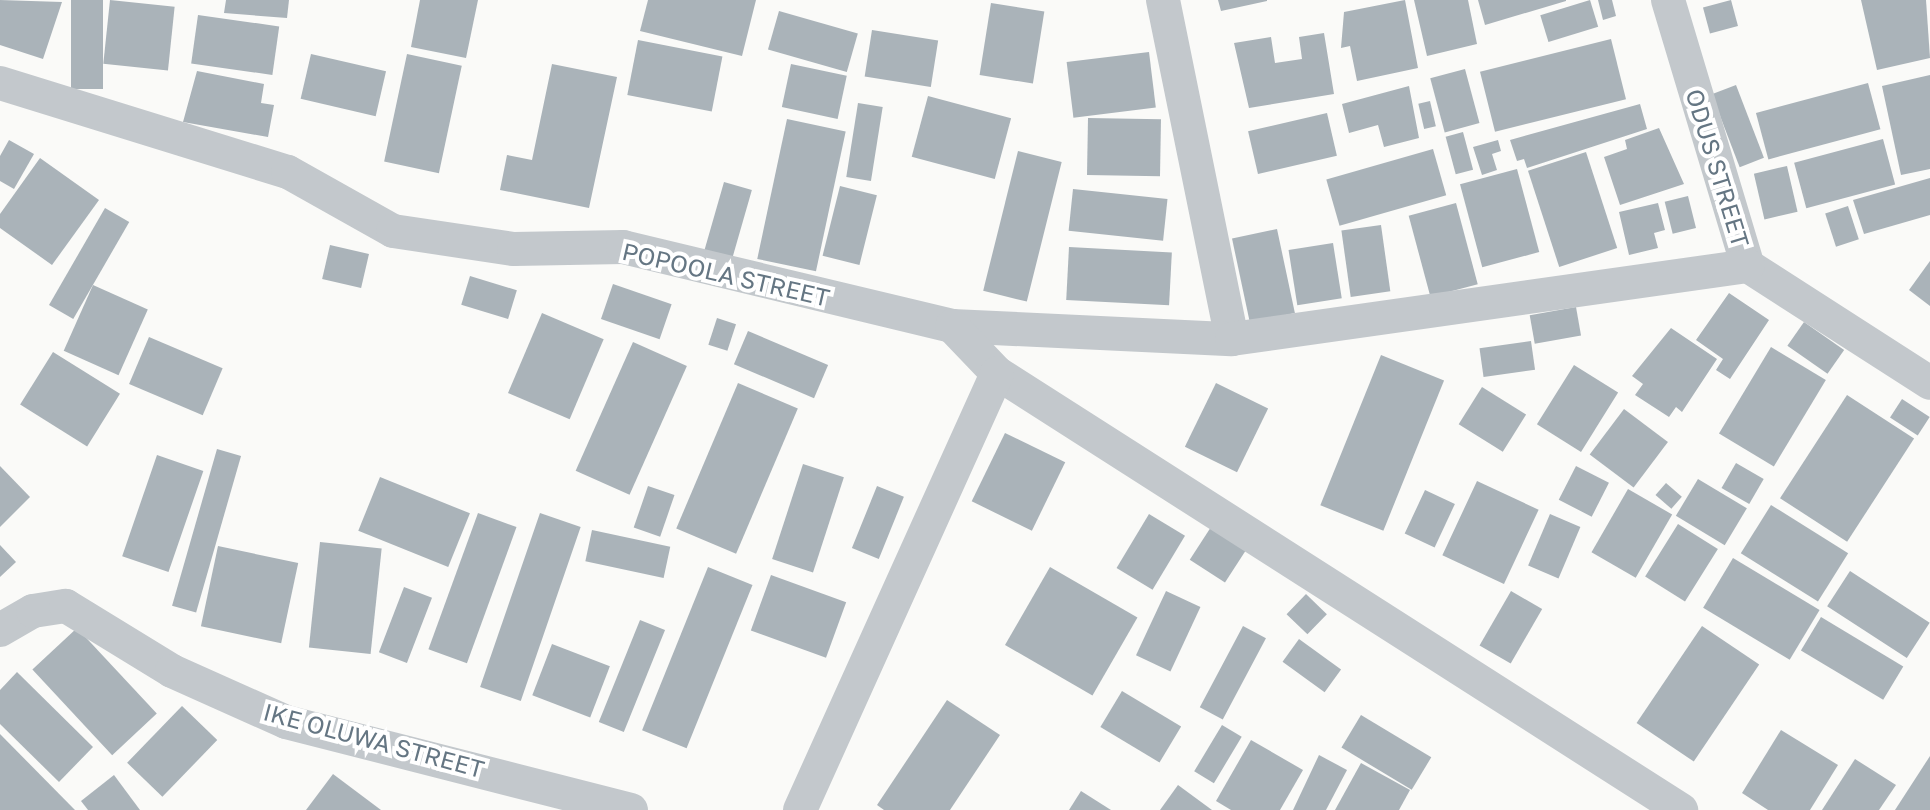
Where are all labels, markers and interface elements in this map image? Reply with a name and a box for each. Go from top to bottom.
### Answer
street label: ODUS STREET [1680,85,1756,251]
street label: POPOOLA STREET [620,236,832,312]
street label: IKE OLUWA STREET [260,697,488,783]

